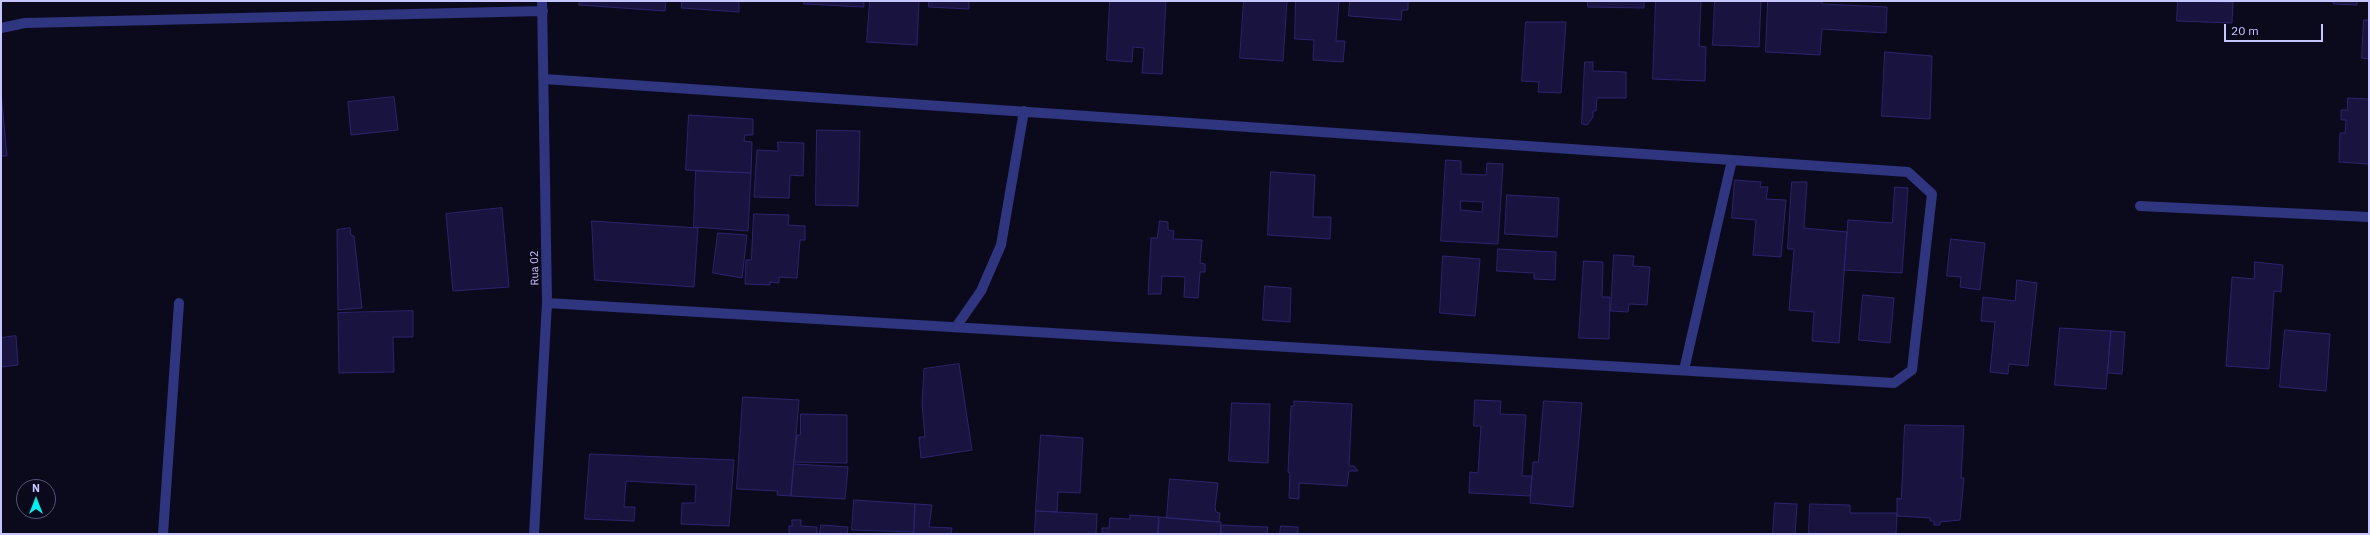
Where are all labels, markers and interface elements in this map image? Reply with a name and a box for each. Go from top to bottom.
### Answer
scale bar [2226,16,2325,42]
text: 20 m [2231,23,2259,38]
street label: Rua 02 [528,250,542,286]
north arrow [16,479,56,519]
text: N [32,481,40,495]

